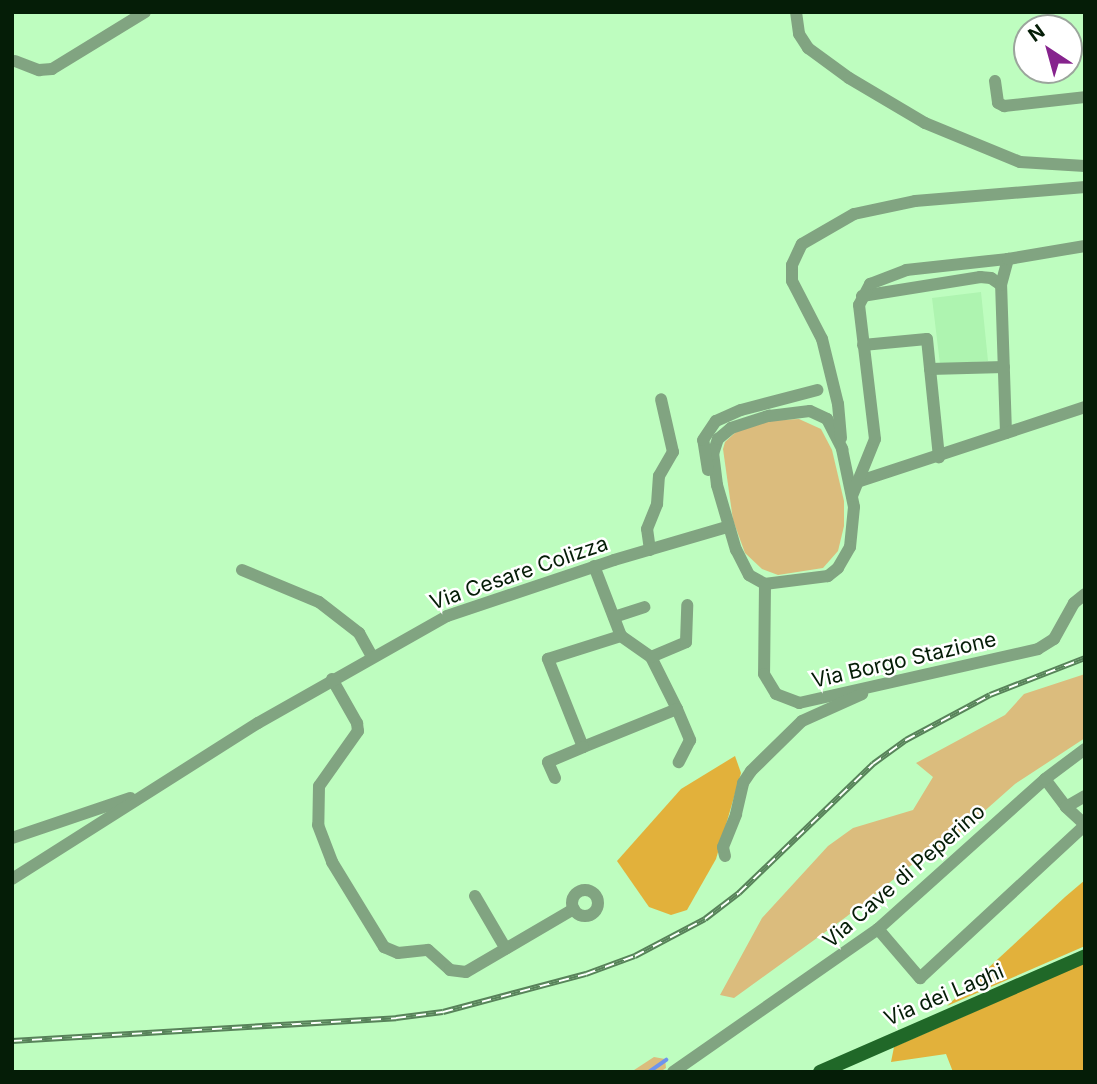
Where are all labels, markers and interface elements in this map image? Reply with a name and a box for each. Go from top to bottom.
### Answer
north arrow [1013,14,1083,84]
text: N [1024,20,1049,47]
street label: Via Cesare Colizza [427,531,611,615]
street label: Via Borgo Stazione [809,626,999,694]
street label: Via Cave di Peperino [818,799,990,953]
street label: Via dei Laghi [880,959,1008,1031]

